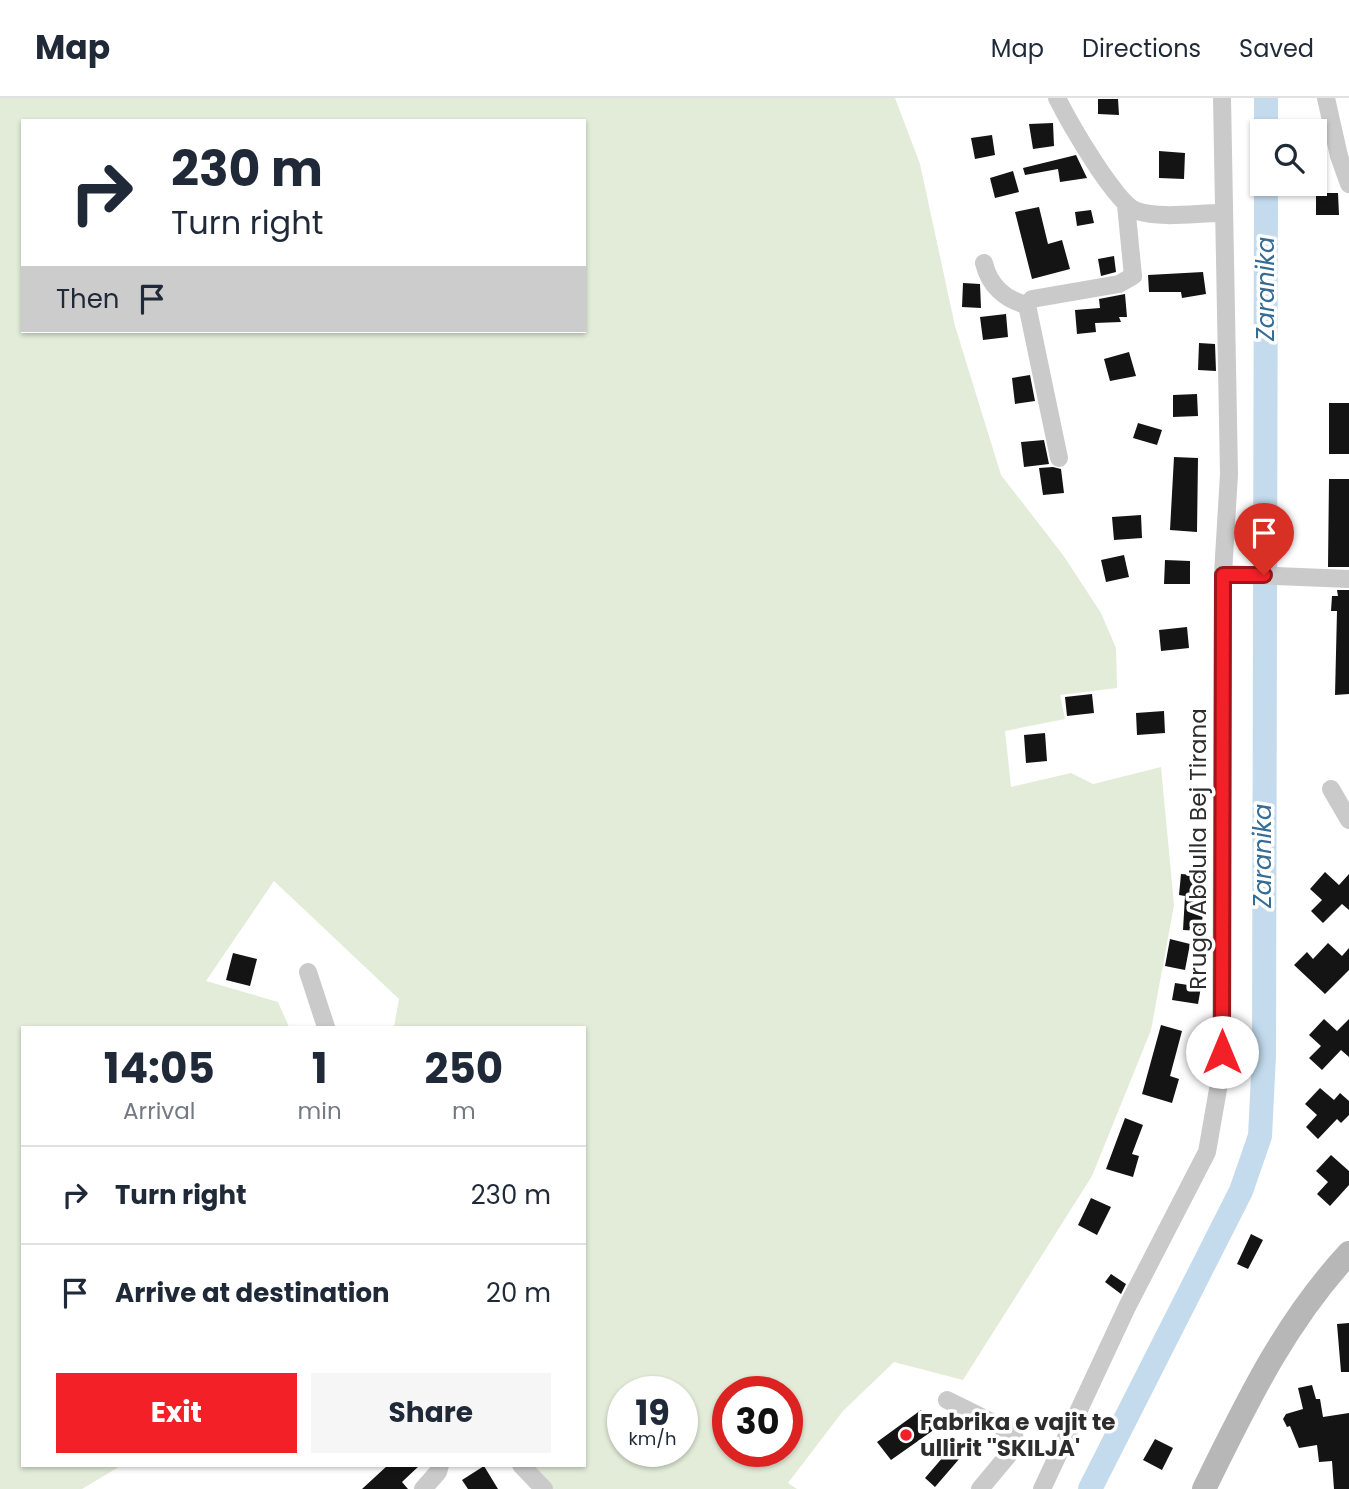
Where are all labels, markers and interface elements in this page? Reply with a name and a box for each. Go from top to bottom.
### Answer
text: Map [35,24,110,71]
text: Map [991,32,1044,65]
text: Directions [1082,32,1201,65]
text: Saved [1239,32,1314,65]
map controls [1250,119,1327,196]
button: search [1250,119,1327,196]
text: 230 m [171,135,323,203]
icon: right [56,147,147,238]
text: Turn right [171,200,323,245]
water label: Zaranika [1249,237,1282,342]
icon: arrive [133,280,171,318]
text: Then [56,281,119,317]
pin [1234,503,1294,575]
icon: arrive [1245,514,1283,552]
street label: Rruga Abdulla Bej Tirana [1182,708,1214,990]
water label: Zaranika [1246,804,1279,909]
position arrow [1185,1015,1259,1089]
text: 14:05 [104,1039,215,1098]
text: 1 [312,1039,327,1098]
text: 250 [424,1039,503,1098]
text: Arrival [123,1095,195,1127]
text: min [298,1095,342,1127]
text: m [452,1095,476,1127]
icon: right [56,1176,94,1214]
text: Turn right [115,1177,247,1213]
text: 230 m [471,1177,551,1213]
icon: arrive [56,1274,94,1312]
text: Arrive at destination [115,1275,390,1311]
text: 20 m [486,1275,551,1311]
button: Exit [56,1373,297,1453]
button: Share [311,1373,551,1453]
speed limit sign: 30 [712,1376,803,1467]
text: 19 [635,1388,670,1437]
place label: Fabrika e vajit te ullirit ''SKILJA' [920,1406,1115,1464]
text: km/h [629,1426,676,1451]
marker: Fabrika e vajit te ullirit ''SKILJA' [898,1427,914,1443]

